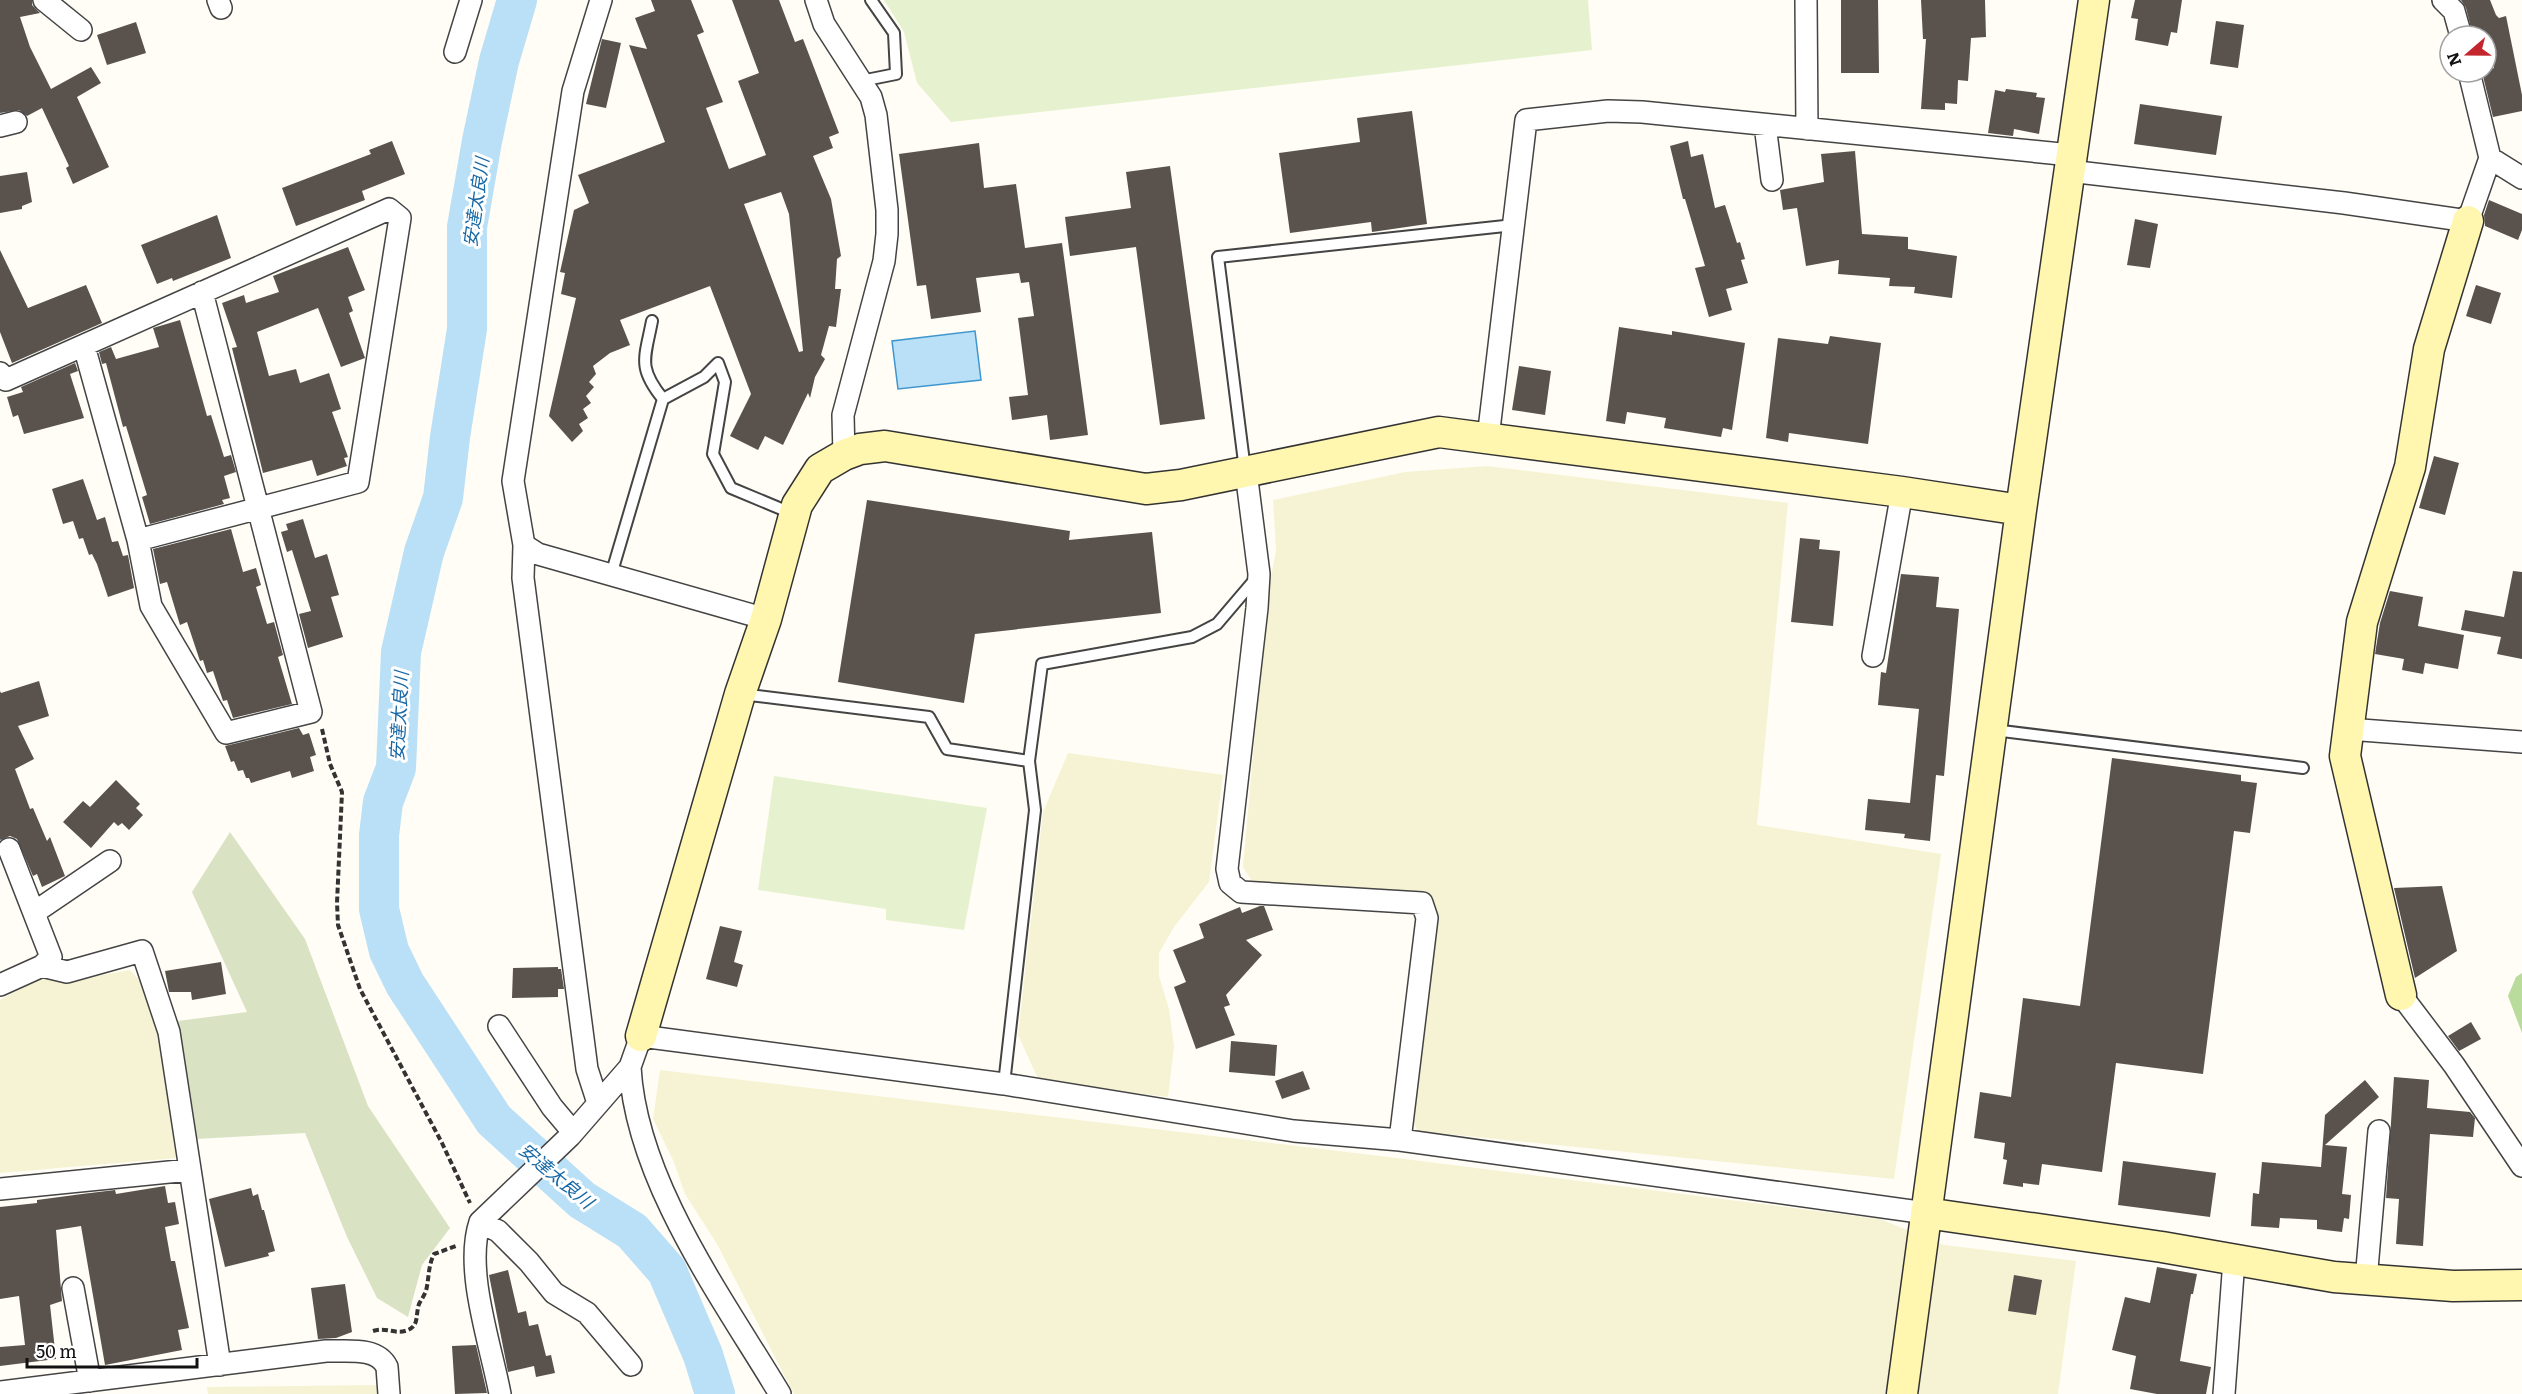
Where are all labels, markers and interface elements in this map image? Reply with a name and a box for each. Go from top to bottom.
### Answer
north arrow [2438,24,2498,84]
text: N [2439,49,2467,70]
water label: 安達太良川 [455,154,495,248]
water label: 安達太良川 [382,668,414,762]
water label: 安達太良川 [514,1136,602,1216]
scale bar [27,1331,196,1369]
text: 50 m [36,1337,77,1364]

